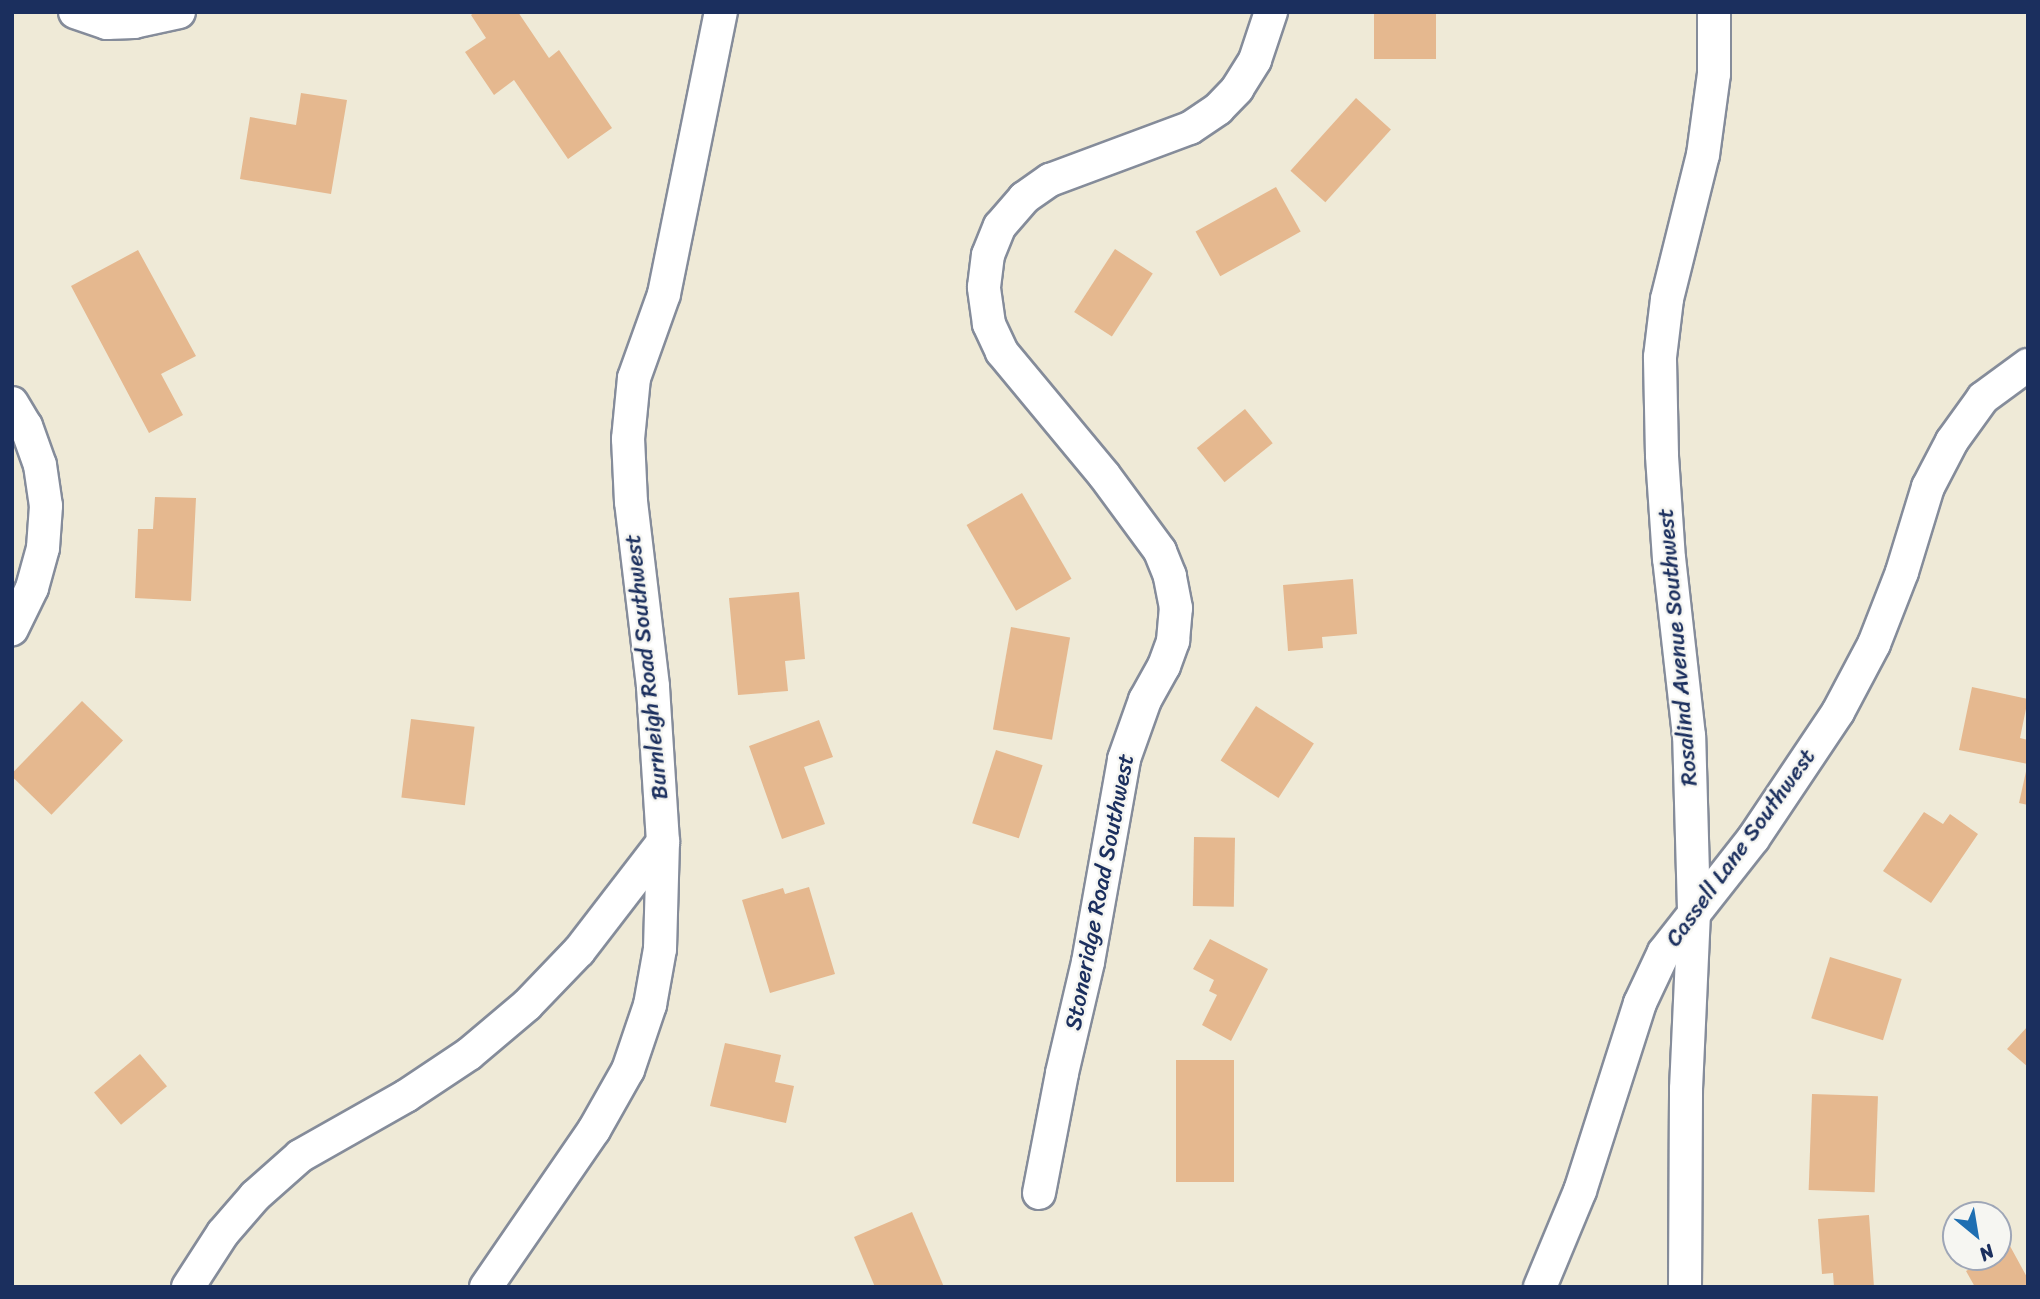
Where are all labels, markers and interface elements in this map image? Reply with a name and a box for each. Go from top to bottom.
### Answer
street label: Rosalind Avenue Southwest [1652,507,1704,787]
street label: Burnleigh Road Southwest [619,533,675,801]
street label: Cassell Lane Southwest [1660,743,1822,953]
street label: Stoneridge Road Southwest [1060,751,1140,1033]
north arrow [1942,1201,2012,1271]
text: N [1973,1235,2001,1270]

